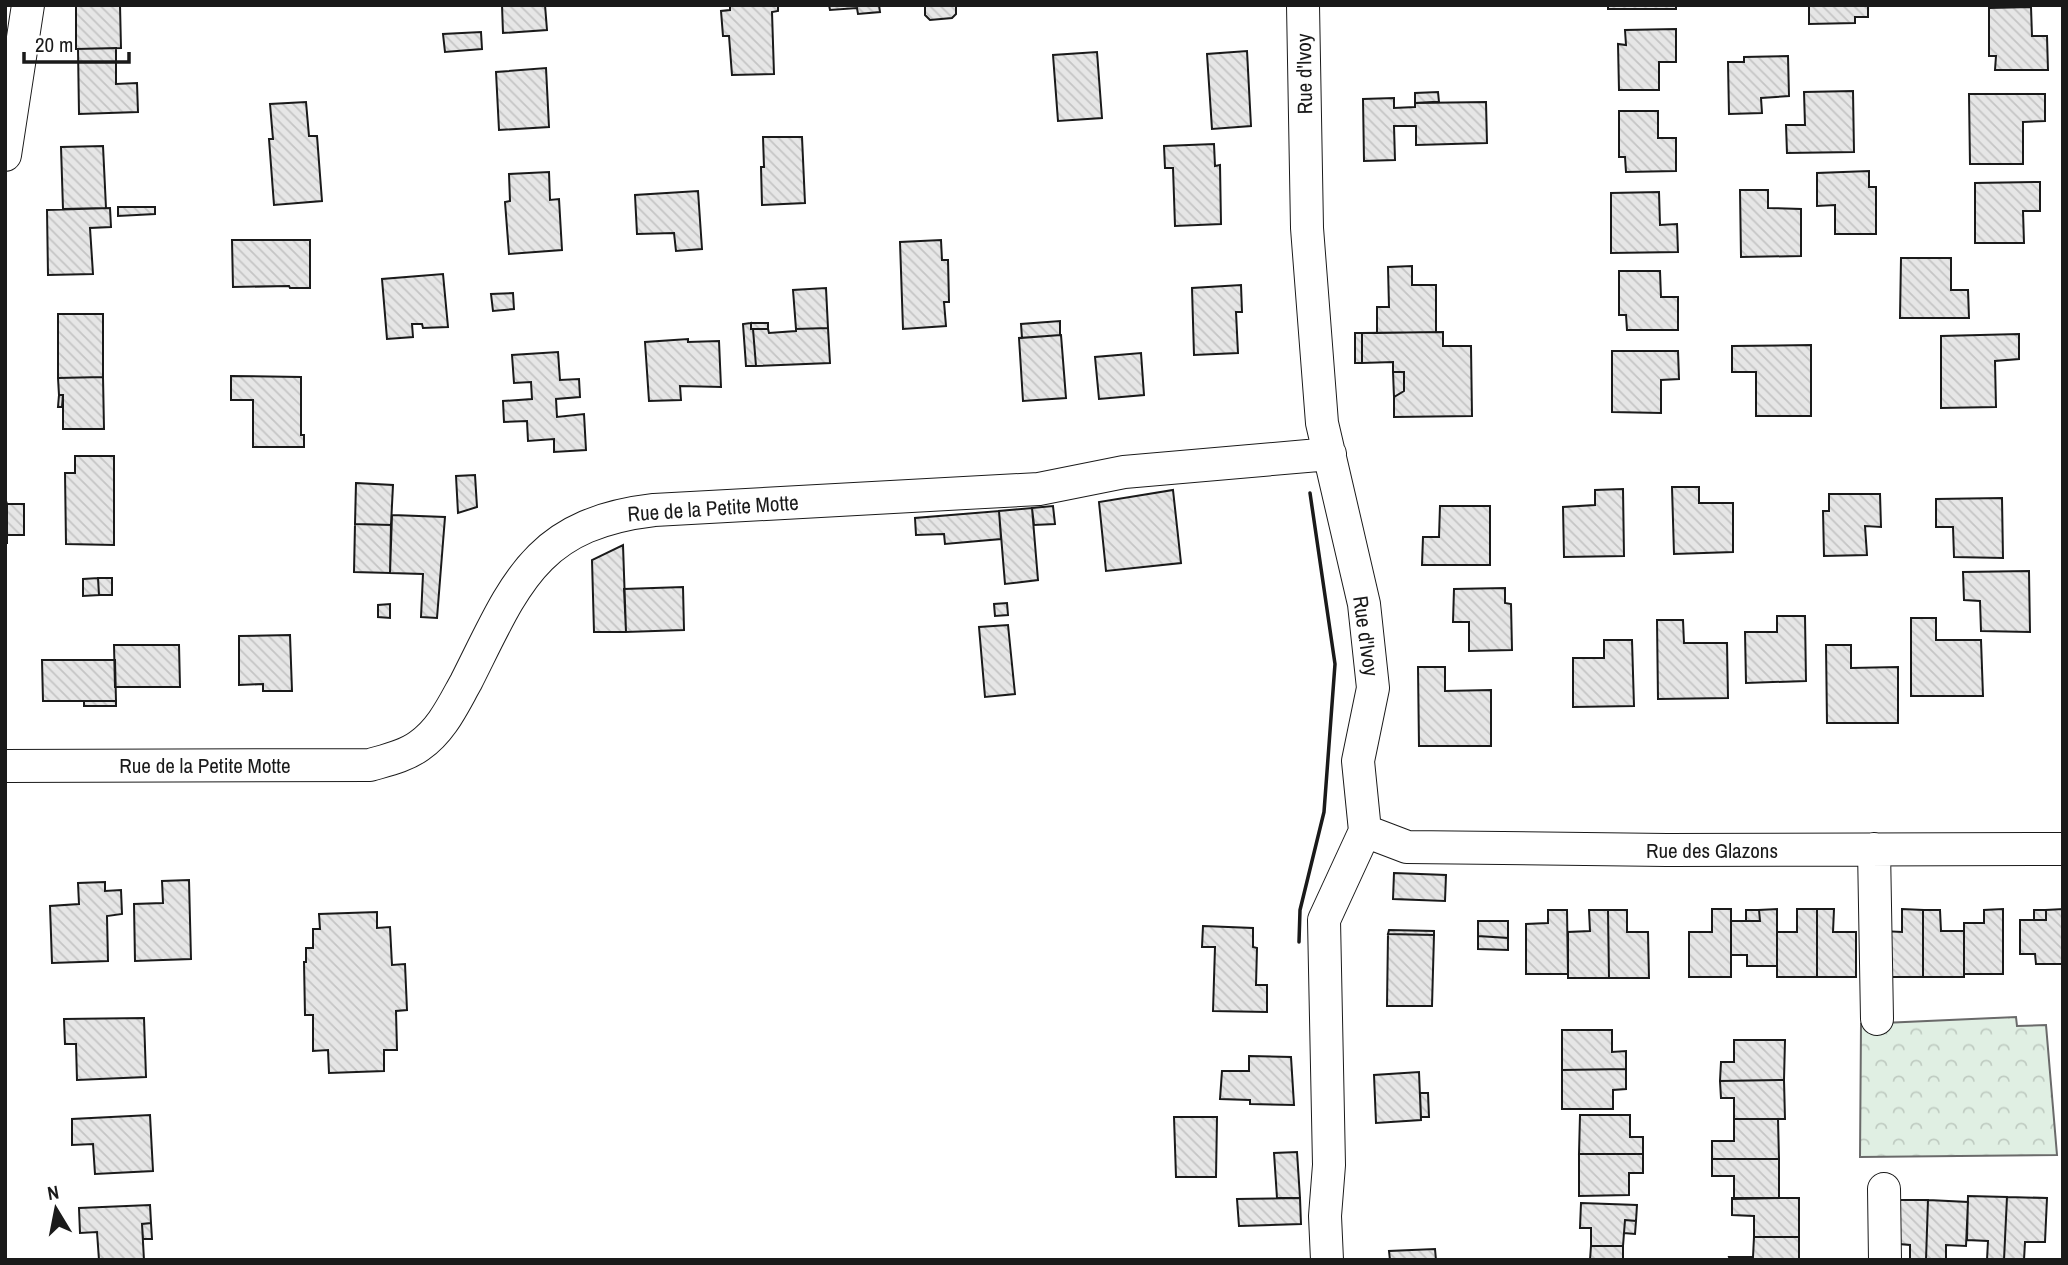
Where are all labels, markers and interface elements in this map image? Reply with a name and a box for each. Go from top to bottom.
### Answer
scale bar [24,21,130,65]
text: 20 m [35,30,73,59]
street label: Rue d'Ivoy [1289,33,1319,115]
street label: Rue de la Petite Motte [627,488,799,528]
street label: Rue d'Ivoy [1346,594,1386,678]
street label: Rue de la Petite Motte [119,751,291,780]
street label: Rue des Glazons [1646,836,1778,865]
north arrow [21,1174,91,1244]
text: N [45,1178,61,1206]

